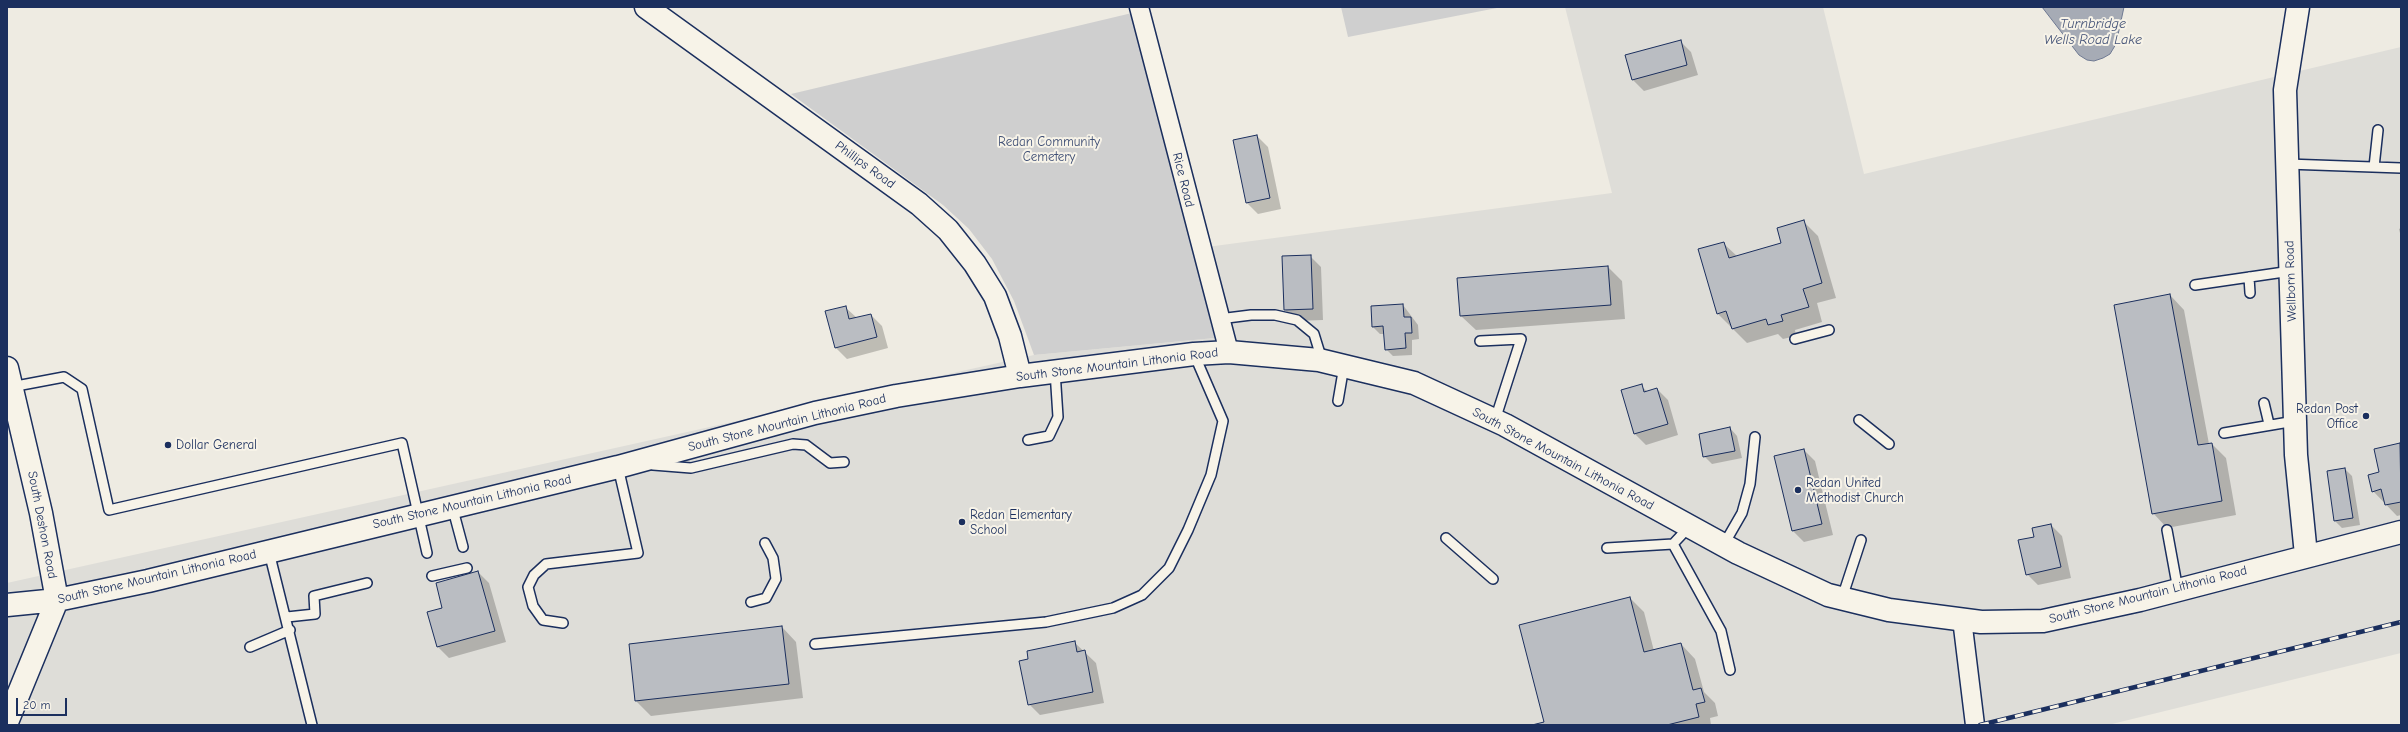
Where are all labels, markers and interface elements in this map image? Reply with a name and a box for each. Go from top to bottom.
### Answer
water label: Turnbridge Wells Road Lake [2044,16,2142,48]
park label: Redan Community Cemetery [998,134,1100,165]
street label: Phillips Road [832,138,898,192]
street label: Rice Road [1169,151,1197,209]
street label: Wellborn Road [2282,240,2300,322]
street label: South Stone Mountain Lithonia Road [1015,345,1219,385]
street label: South Stone Mountain Lithonia Road [686,391,888,455]
place label: Redan Post Office [2296,401,2358,432]
street label: South Stone Mountain Lithonia Road [1469,404,1657,514]
marker: Redan Post Office [2361,411,2371,421]
place label: Dollar General [176,437,257,453]
marker: Dollar General [163,440,173,450]
street label: South Deshon Road [24,470,60,580]
street label: South Stone Mountain Lithonia Road [371,472,573,532]
place label: Redan United Methodist Church [1806,475,1904,506]
marker: Redan United Methodist Church [1793,485,1803,495]
place label: Redan Elementary School [970,507,1072,538]
marker: Redan Elementary School [957,517,967,527]
street label: South Stone Mountain Lithonia Road [56,547,258,607]
street label: South Stone Mountain Lithonia Road [2047,563,2249,627]
scale bar [18,690,69,716]
text: 20 m [23,698,51,712]

